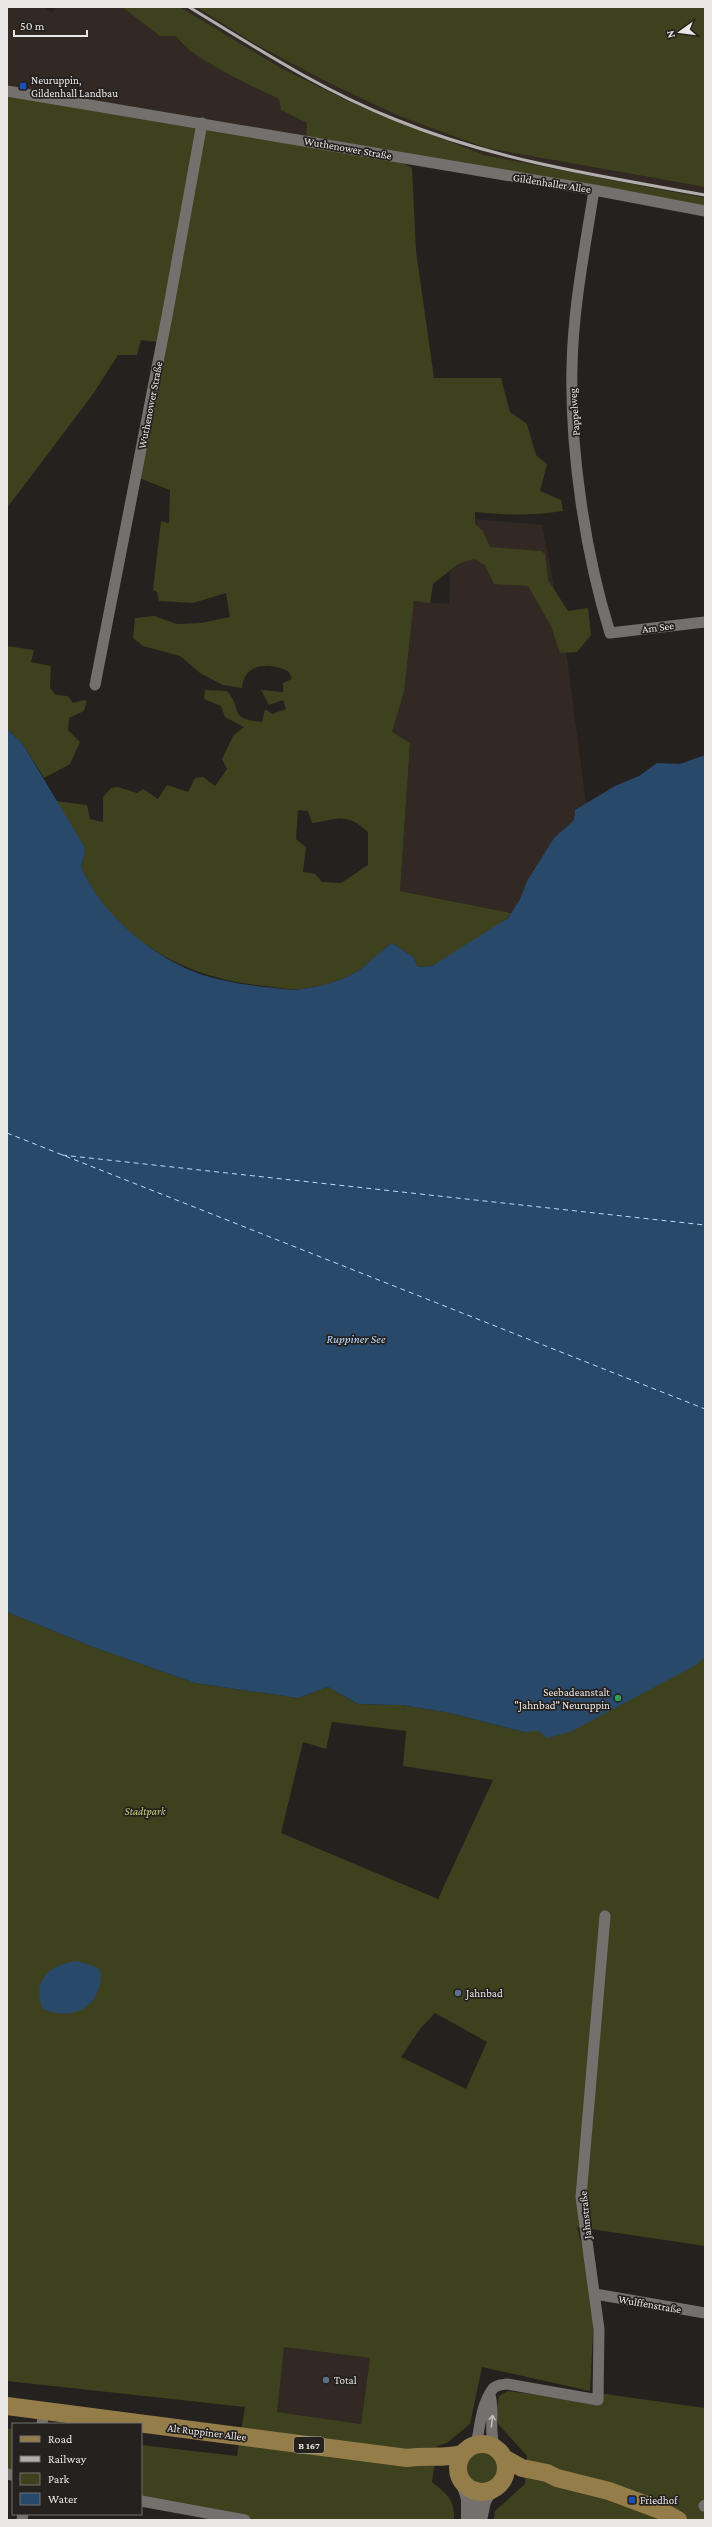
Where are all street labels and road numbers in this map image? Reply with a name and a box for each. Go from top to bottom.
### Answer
street label: Wuthenower Straße [303,134,393,162]
street label: Gildenhaller Allee [512,171,592,195]
street label: Wuthenower Straße [136,360,164,450]
street label: Pappelweg [566,387,583,436]
street label: Am See [641,619,675,635]
street label: Jahnstraße [577,2190,595,2240]
street label: Wulffenstraße [618,2293,682,2315]
street label: Alt Ruppiner Allee [167,2421,247,2444]
road number: B 167 [294,2437,324,2453]

